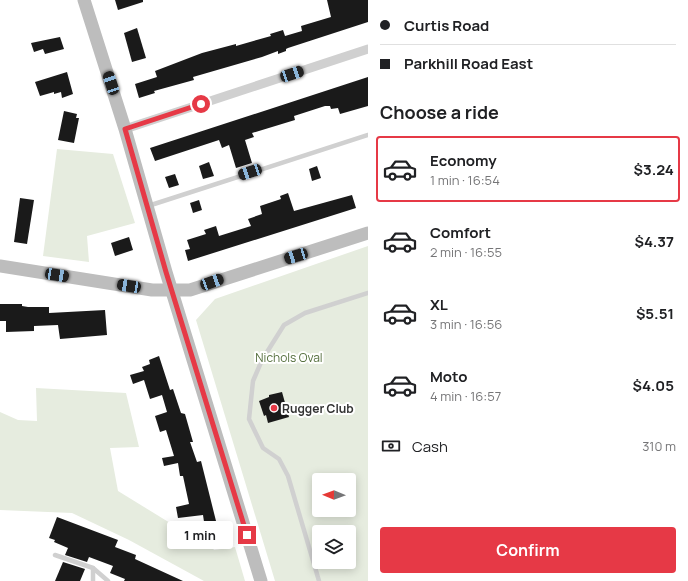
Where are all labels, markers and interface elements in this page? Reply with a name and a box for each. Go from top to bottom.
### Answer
text: Curtis Road [404,15,489,36]
text: Parkhill Road East [404,53,533,74]
car [279,65,305,83]
car [102,70,120,96]
route start [192,95,210,113]
text: Choose a ride [380,100,499,124]
text: Economy [430,150,497,171]
icon: car [382,151,418,187]
text: $3.24 [634,159,674,180]
car [237,163,263,181]
text: 1 min · 16:54 [430,171,500,189]
text: Comfort [430,222,491,243]
icon: car [382,223,418,259]
text: $4.37 [634,231,674,252]
text: 2 min · 16:55 [430,243,502,261]
car [283,247,309,265]
car [44,267,70,283]
car [199,272,225,292]
car [116,278,142,294]
text: XL [430,294,448,315]
icon: car [382,295,418,331]
text: $5.51 [636,303,674,324]
text: 3 min · 16:56 [430,315,502,333]
park label: Nichols Oval [255,349,323,366]
text: Moto [430,366,467,387]
icon: car [382,367,418,403]
text: $4.05 [633,375,674,396]
text: 4 min · 16:57 [430,387,501,405]
place label: Rugger Club [282,400,354,417]
marker: Rugger Club [269,403,279,413]
icon: cash [380,435,402,457]
text: Cash [412,436,448,457]
text: 310 m [642,437,676,455]
north arrow [312,473,356,517]
map controls [312,473,356,569]
callout: 1 min [167,521,233,549]
button: layers [312,525,356,569]
text: 1 min [184,526,216,544]
route end [238,526,256,544]
button: Confirm [380,527,676,573]

